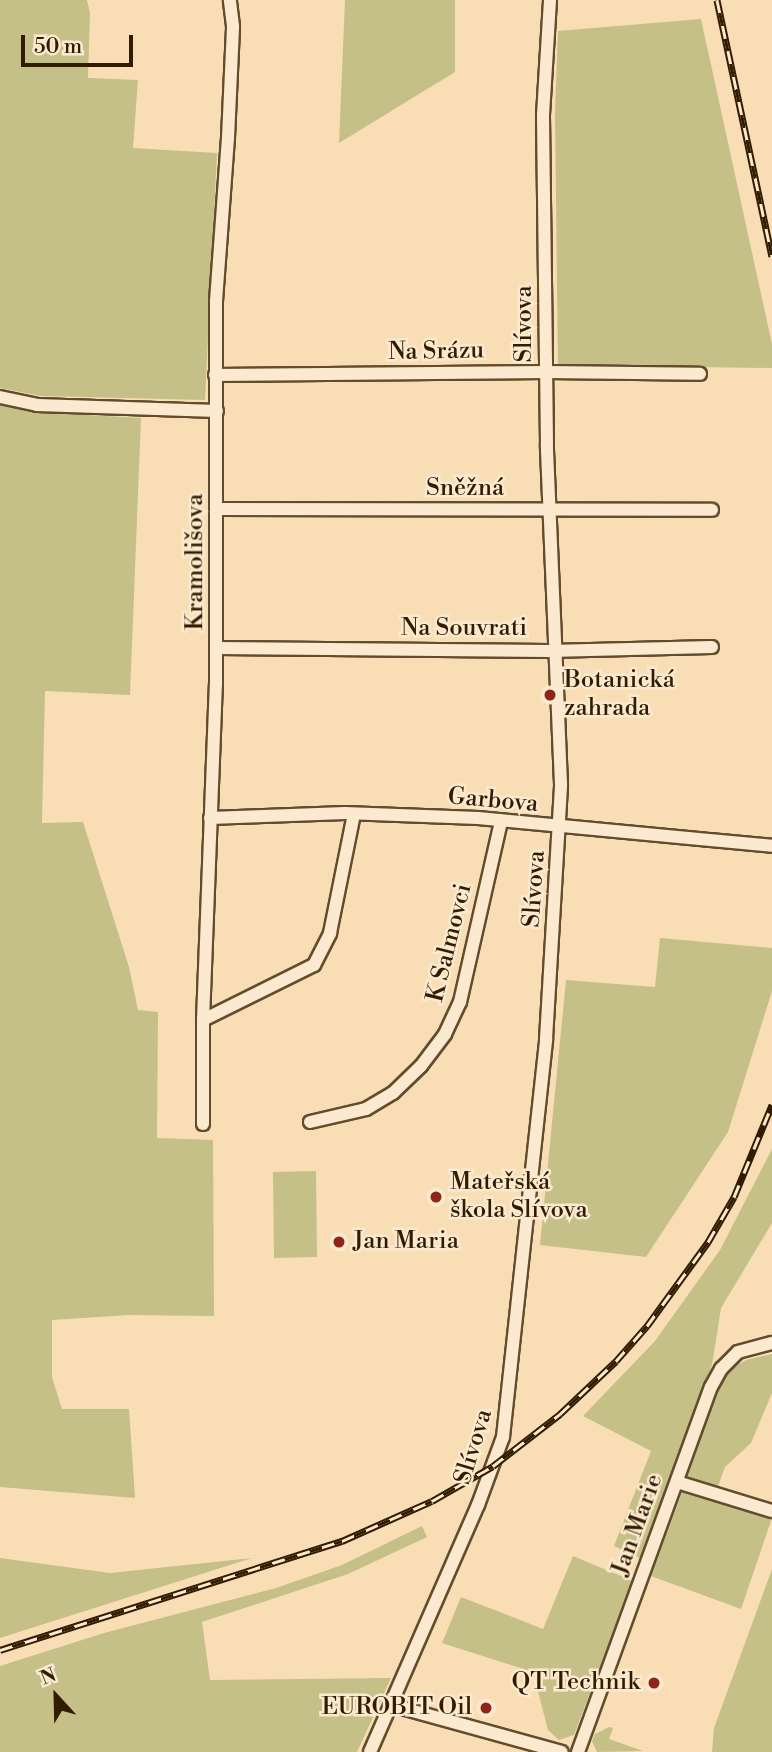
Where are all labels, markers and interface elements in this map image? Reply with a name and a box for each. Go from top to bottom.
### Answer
scale bar [24,21,136,65]
text: 50 m [34,34,82,60]
street label: Slívova [511,285,539,363]
street label: Na Srázu [388,337,484,367]
street label: Sněžná [426,475,504,503]
street label: Kramolišova [182,494,210,630]
street label: Na Souvrati [401,615,527,643]
place label: Botanická zahrada [564,667,675,723]
marker: Botanická zahrada [542,687,558,703]
street label: Garbova [447,783,539,819]
street label: Slívova [518,849,552,929]
street label: K Salmovci [421,881,479,1005]
place label: Mateřská škola Slívova [450,1169,588,1225]
marker: Mateřská škola Slívova [428,1189,444,1205]
place label: Jan Maria [353,1228,459,1256]
marker: Jan Maria [331,1234,347,1250]
street label: Slívova [449,1406,499,1488]
street label: Jan Marie [606,1470,670,1580]
north arrow [21,1661,91,1731]
text: N [37,1663,60,1690]
place label: QT Technik [512,1669,640,1697]
marker: QT Technik [646,1675,662,1691]
place label: EUROBIT Oil [322,1694,472,1722]
marker: EUROBIT Oil [478,1700,494,1716]

